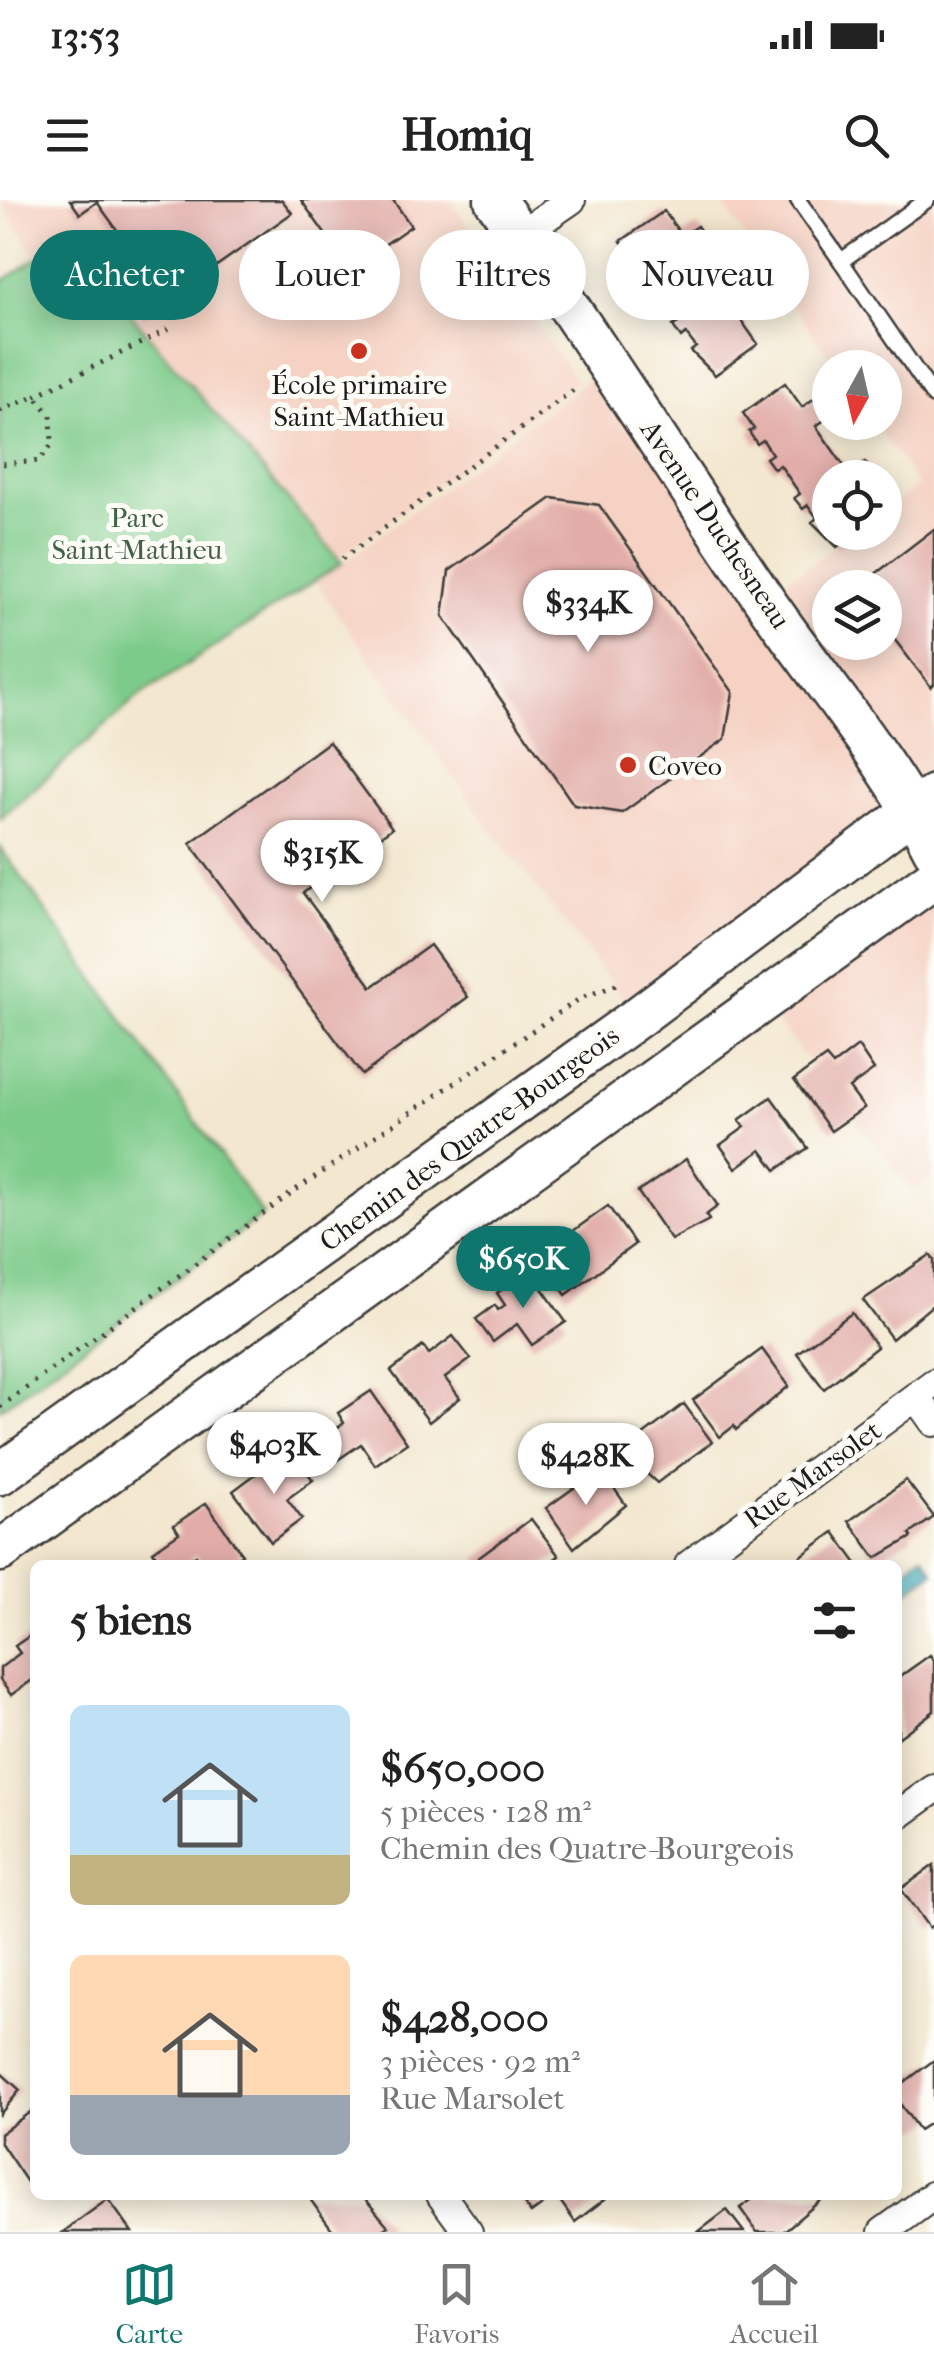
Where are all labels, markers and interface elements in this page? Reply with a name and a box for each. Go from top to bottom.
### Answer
text: 13:53 [50,13,120,58]
icon: menu [40,108,95,163]
icon: search [839,108,894,163]
text: Homiq [401,109,533,162]
chip: Acheter [30,230,219,320]
chip: Louer [239,230,400,320]
chip: Filtres [420,230,586,320]
chip: Nouveau [606,230,809,320]
marker: École primaire Saint-Mathieu [348,340,370,362]
north arrow [812,350,902,440]
map controls [812,350,902,660]
place label: École primaire Saint-Mathieu [271,368,447,433]
street label: Avenue Duchesneau [633,413,798,635]
button: locate [812,460,902,550]
park label: Parc Saint-Mathieu [52,501,223,566]
pin: $334K [518,570,658,655]
button: layers [812,570,902,660]
text: $334K [545,584,631,621]
place label: Coveo [648,749,722,782]
marker: Coveo [617,754,639,776]
pin: $315K [252,820,392,905]
text: $315K [282,834,362,871]
street label: Chemin des Quatre-Bourgeois [313,1019,625,1258]
pin: $650K [453,1226,593,1311]
text: $650K [478,1240,568,1277]
pin: $403K [204,1412,344,1497]
street label: Rue Marsolet [737,1414,887,1535]
pin: $428K [516,1423,656,1508]
text: $403K [229,1426,319,1463]
text: $428K [540,1437,632,1474]
icon: filters [807,1593,862,1648]
text: 5 biens [70,1596,192,1645]
text: $650,000 [380,1744,545,1793]
icon: home [150,1745,270,1865]
text: 5 pièces · 128 m² [380,1793,591,1830]
text: Chemin des Quatre-Bourgeois [380,1830,794,1867]
text: $428,000 [380,1994,549,2043]
icon: home [150,1995,270,2115]
text: 3 pièces · 92 m² [380,2043,580,2080]
text: Rue Marsolet [380,2080,565,2117]
tab: Carte [115,2257,183,2350]
tab: Favoris [414,2257,499,2350]
tab: Accueil [730,2257,819,2350]

